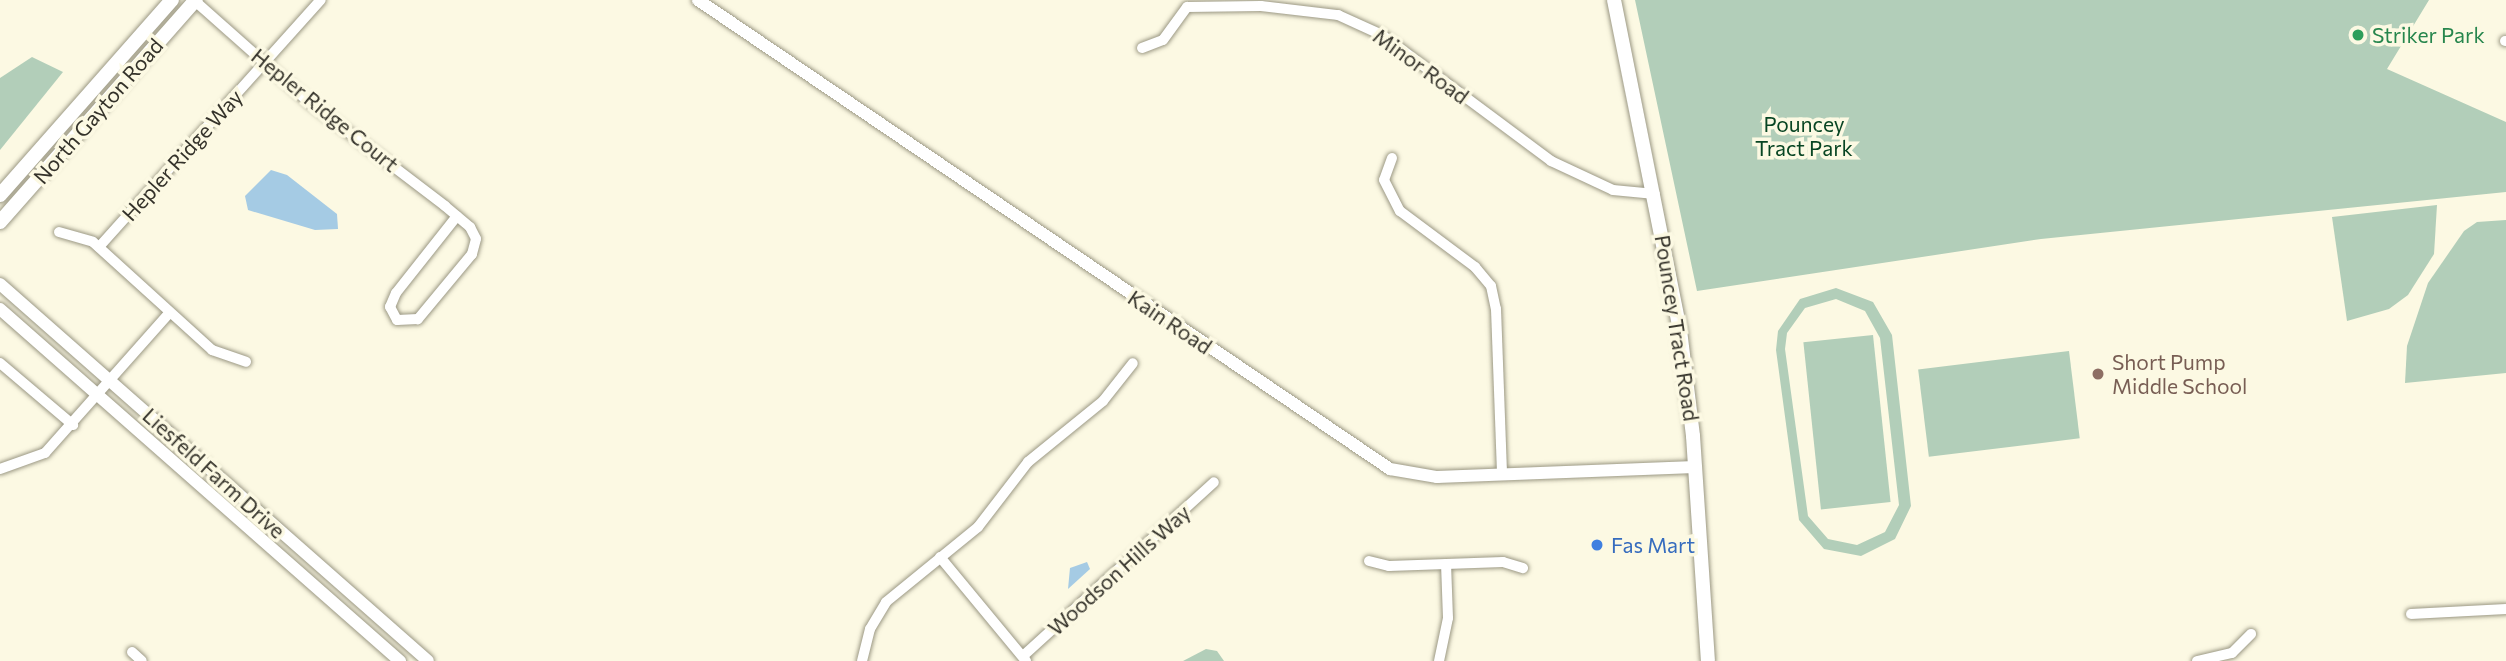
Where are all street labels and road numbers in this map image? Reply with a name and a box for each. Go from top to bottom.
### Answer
street label: Minor Road [1368,23,1474,109]
street label: North Gayton Road [28,33,168,189]
street label: Hepler Ridge Court [247,43,403,177]
street label: Hepler Ridge Way [116,84,248,226]
street label: Pouncey Tract Road [1650,233,1704,423]
street label: Kain Road [1123,285,1217,359]
street label: Liesfeld Farm Drive [138,403,290,543]
street label: Woodson Hills Way [1043,500,1195,640]

